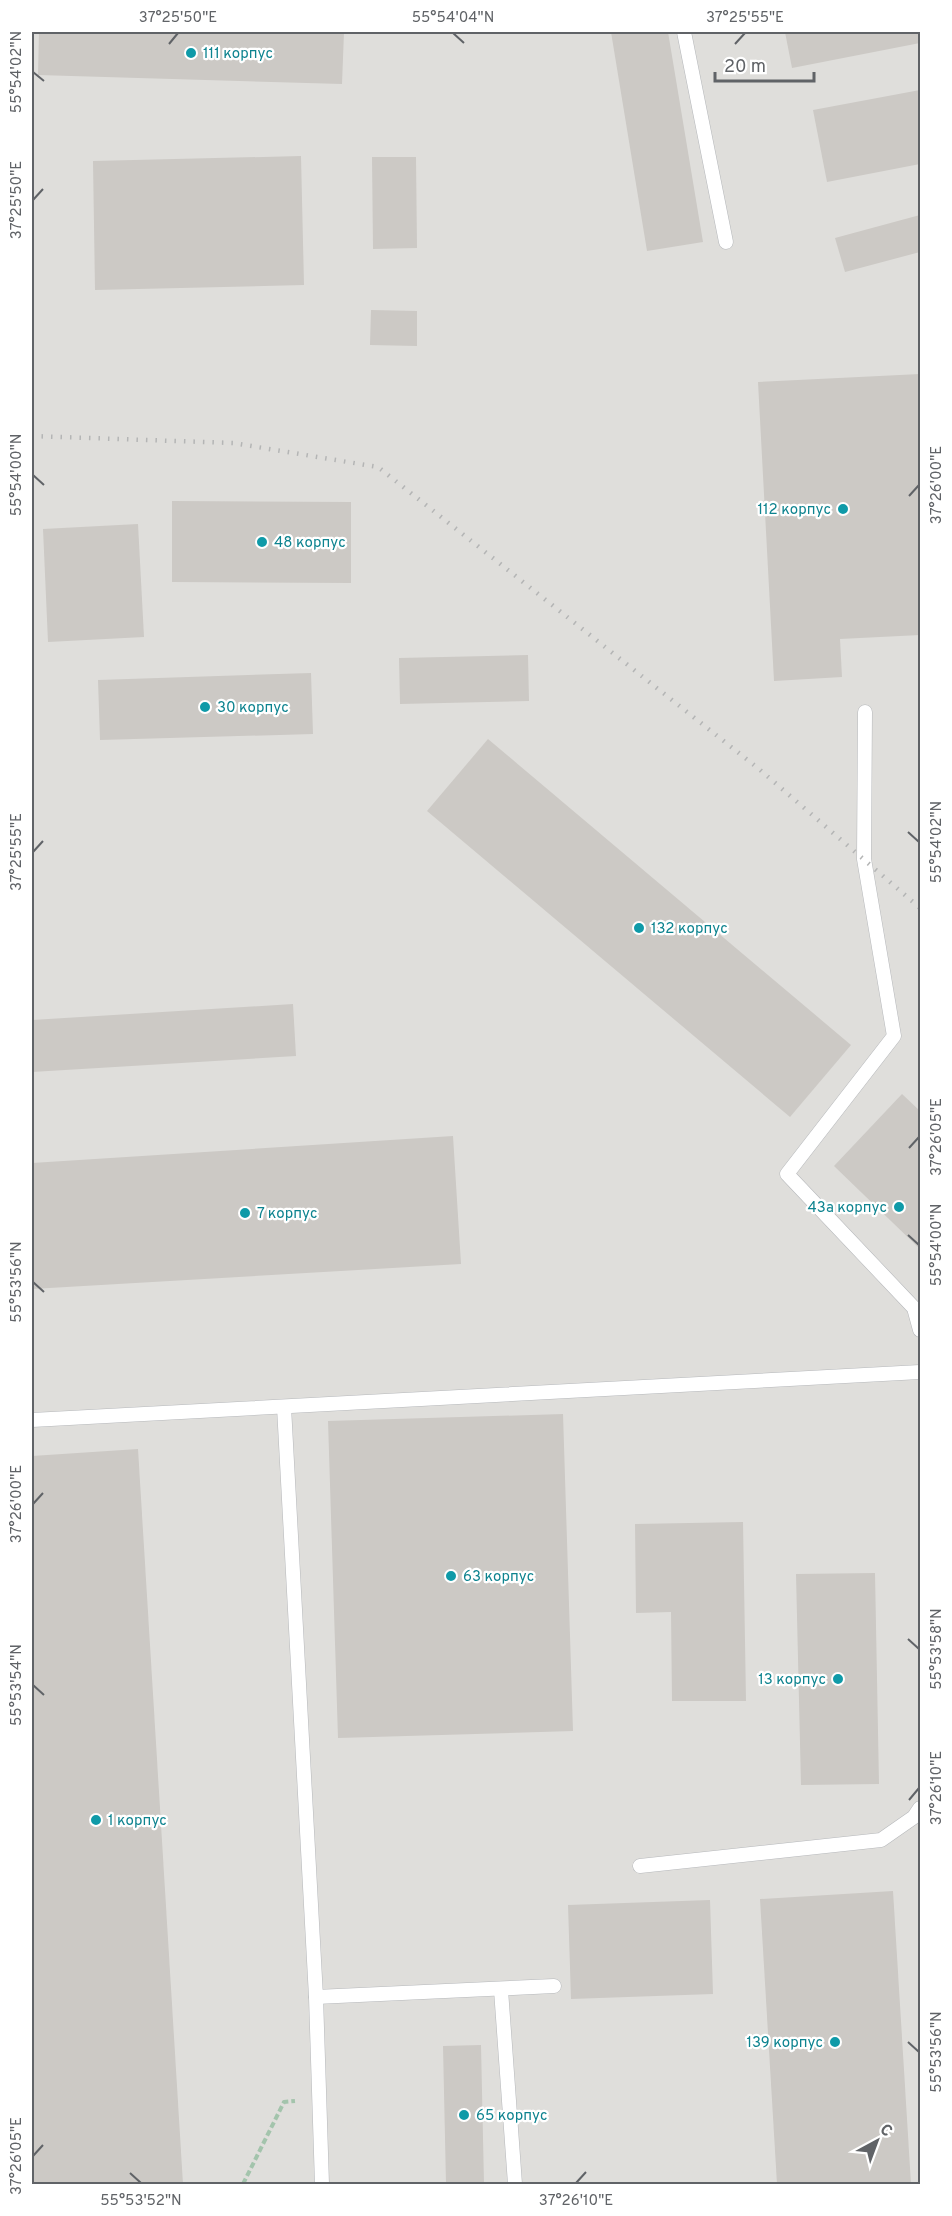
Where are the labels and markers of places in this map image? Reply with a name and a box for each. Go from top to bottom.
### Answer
place label: 111 корпус [203,45,273,64]
marker: 111 корпус [184,46,198,60]
place label: 112 корпус [757,501,831,520]
marker: 112 корпус [836,502,850,516]
place label: 48 корпус [274,534,346,553]
marker: 48 корпус [255,535,269,549]
place label: 30 корпус [217,699,289,718]
marker: 30 корпус [198,700,212,714]
place label: 132 корпус [651,920,728,939]
marker: 132 корпус [632,921,646,935]
place label: 43а корпус [807,1199,887,1218]
marker: 43а корпус [892,1200,906,1214]
place label: 7 корпус [257,1205,317,1224]
marker: 7 корпус [238,1206,252,1220]
place label: 63 корпус [463,1568,534,1587]
marker: 63 корпус [444,1569,458,1583]
place label: 13 корпус [758,1671,826,1690]
marker: 13 корпус [831,1672,845,1686]
place label: 1 корпус [108,1812,167,1831]
marker: 1 корпус [89,1813,103,1827]
place label: 139 корпус [747,2034,823,2053]
marker: 139 корпус [828,2035,842,2049]
place label: 65 корпус [476,2107,547,2126]
marker: 65 корпус [457,2108,471,2122]

